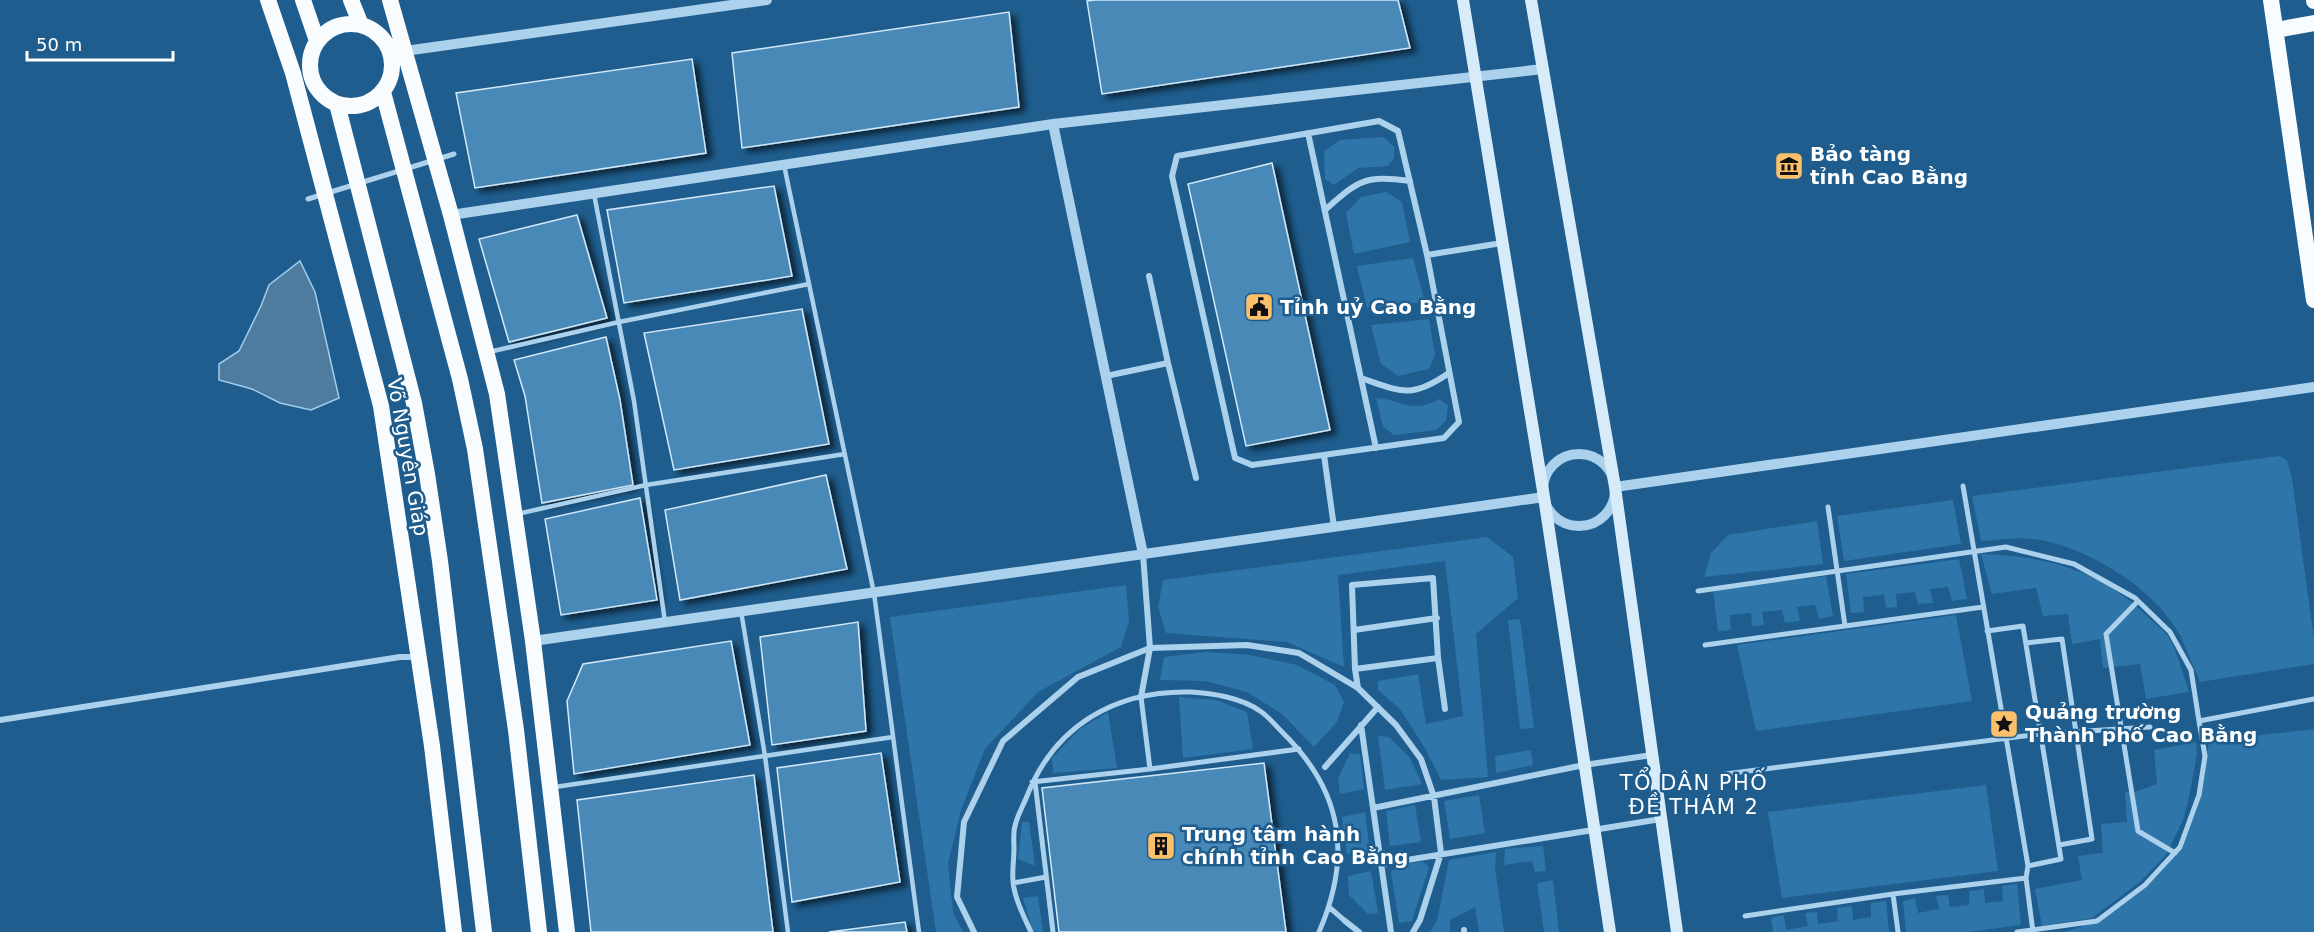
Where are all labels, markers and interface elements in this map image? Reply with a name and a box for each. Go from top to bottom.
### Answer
scale bar [27,24,172,62]
text: 50 m [36,34,82,55]
place label: Bảo tàng tỉnh Cao Bằng [1810,142,1968,189]
museum icon: Bảo tàng tỉnh Cao Bằng [1773,150,1805,182]
public building icon: Tỉnh uỷ Cao Bằng [1243,291,1275,323]
place label: Tỉnh uỷ Cao Bằng [1280,295,1476,319]
street label: Võ Nguyên Giáp [382,376,434,538]
place label: Quảng trường Thành phố Cao Bằng [2025,700,2257,747]
place icon: Quảng trường Thành phố Cao Bằng [1988,708,2020,740]
district label: TỔ DÂN PHỐ ĐỀ THÁM 2 [1619,767,1768,819]
place label: Trung tâm hành chính tỉnh Cao Bằng [1182,822,1408,869]
building icon: Trung tâm hành chính tỉnh Cao Bằng [1145,830,1177,862]

